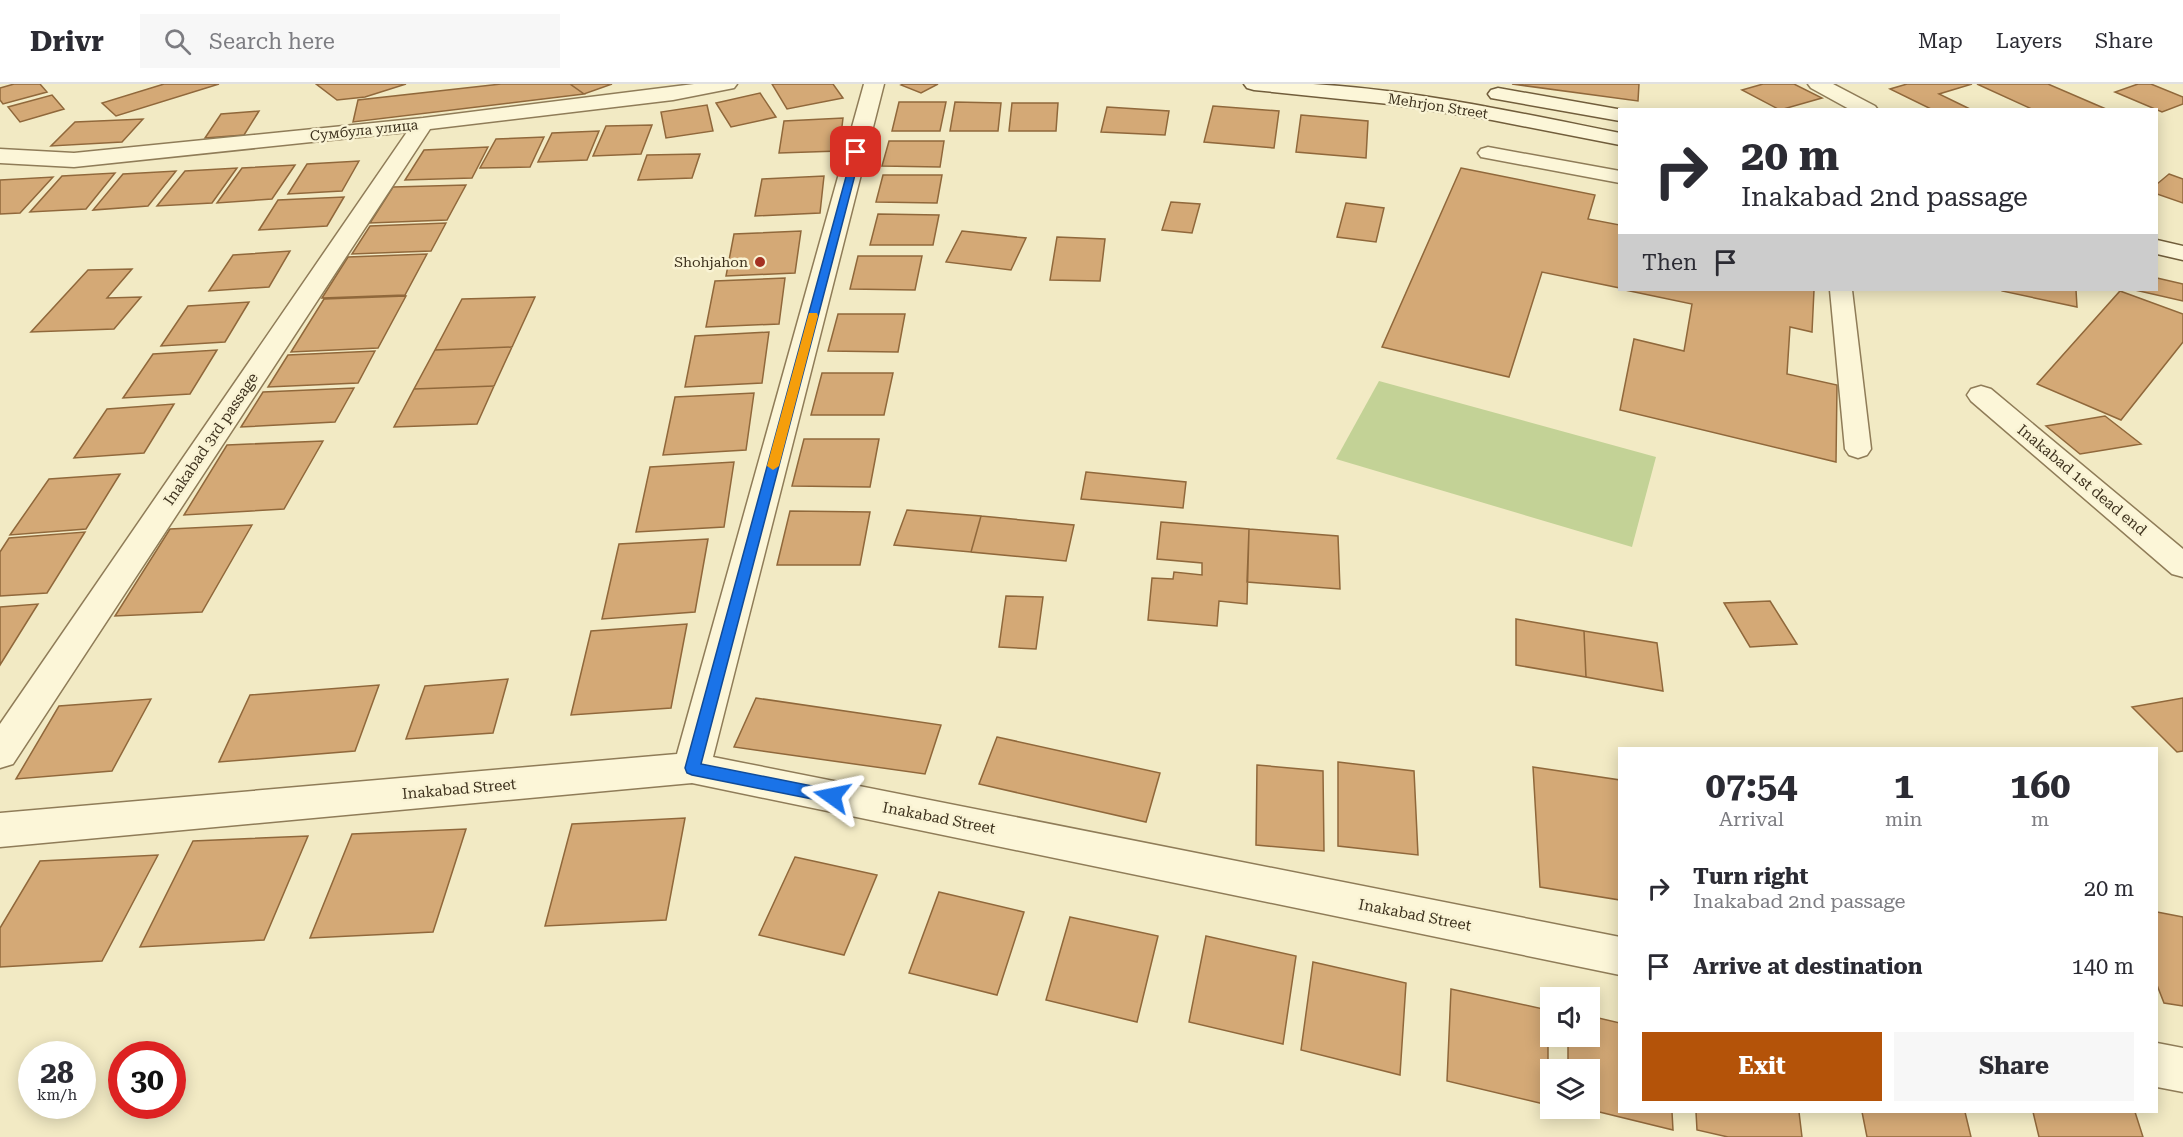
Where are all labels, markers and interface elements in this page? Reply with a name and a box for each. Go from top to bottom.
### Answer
search box [140,14,560,68]
text: Drivr [30,25,104,58]
icon: search [161,25,194,58]
text: Search here [209,29,335,54]
text: Map [1918,29,1963,53]
text: Layers [1996,29,2062,53]
text: Share [2095,29,2153,53]
street label: Mehrjon Street [1387,90,1489,122]
street label: Сумбула улица [309,116,419,144]
pin [830,126,881,177]
text: 20 m [1741,131,1839,180]
icon: right [1642,132,1720,210]
icon: arrive [839,135,872,168]
text: Inakabad 2nd passage [1741,181,2028,213]
icon: arrive [1709,246,1742,279]
text: Then [1642,250,1697,275]
place label: Shohjahon [674,254,748,270]
marker: Shohjahon [753,255,767,269]
street label: Inakabad 3rd passage [160,369,262,509]
street label: Inakabad 1st dead end [2014,421,2151,540]
position arrow [800,764,864,828]
text: 07:54 [1706,765,1797,807]
text: 1 [1894,765,1914,807]
text: 160 [2010,765,2070,807]
street label: Inakabad Street [401,775,517,803]
street label: Inakabad Street [881,798,997,838]
text: Arrival [1719,807,1784,831]
text: min [1885,807,1922,831]
text: m [2031,807,2049,831]
text: Turn right [1693,864,1808,889]
icon: right [1642,872,1675,905]
text: 20 m [2084,876,2134,901]
text: Inakabad 2nd passage [1693,889,1905,913]
street label: Inakabad Street [1357,895,1473,935]
icon: arrive [1642,950,1675,983]
text: Arrive at destination [1693,954,1922,979]
text: 140 m [2071,954,2134,979]
map controls [1540,987,1600,1119]
button: sound [1540,987,1600,1047]
button: Exit [1642,1032,1882,1101]
button: Share [1894,1032,2134,1101]
speed limit sign: 30 [108,1041,186,1119]
text: 28 [40,1055,74,1090]
button: layers [1540,1059,1600,1119]
text: km/h [37,1086,77,1104]

